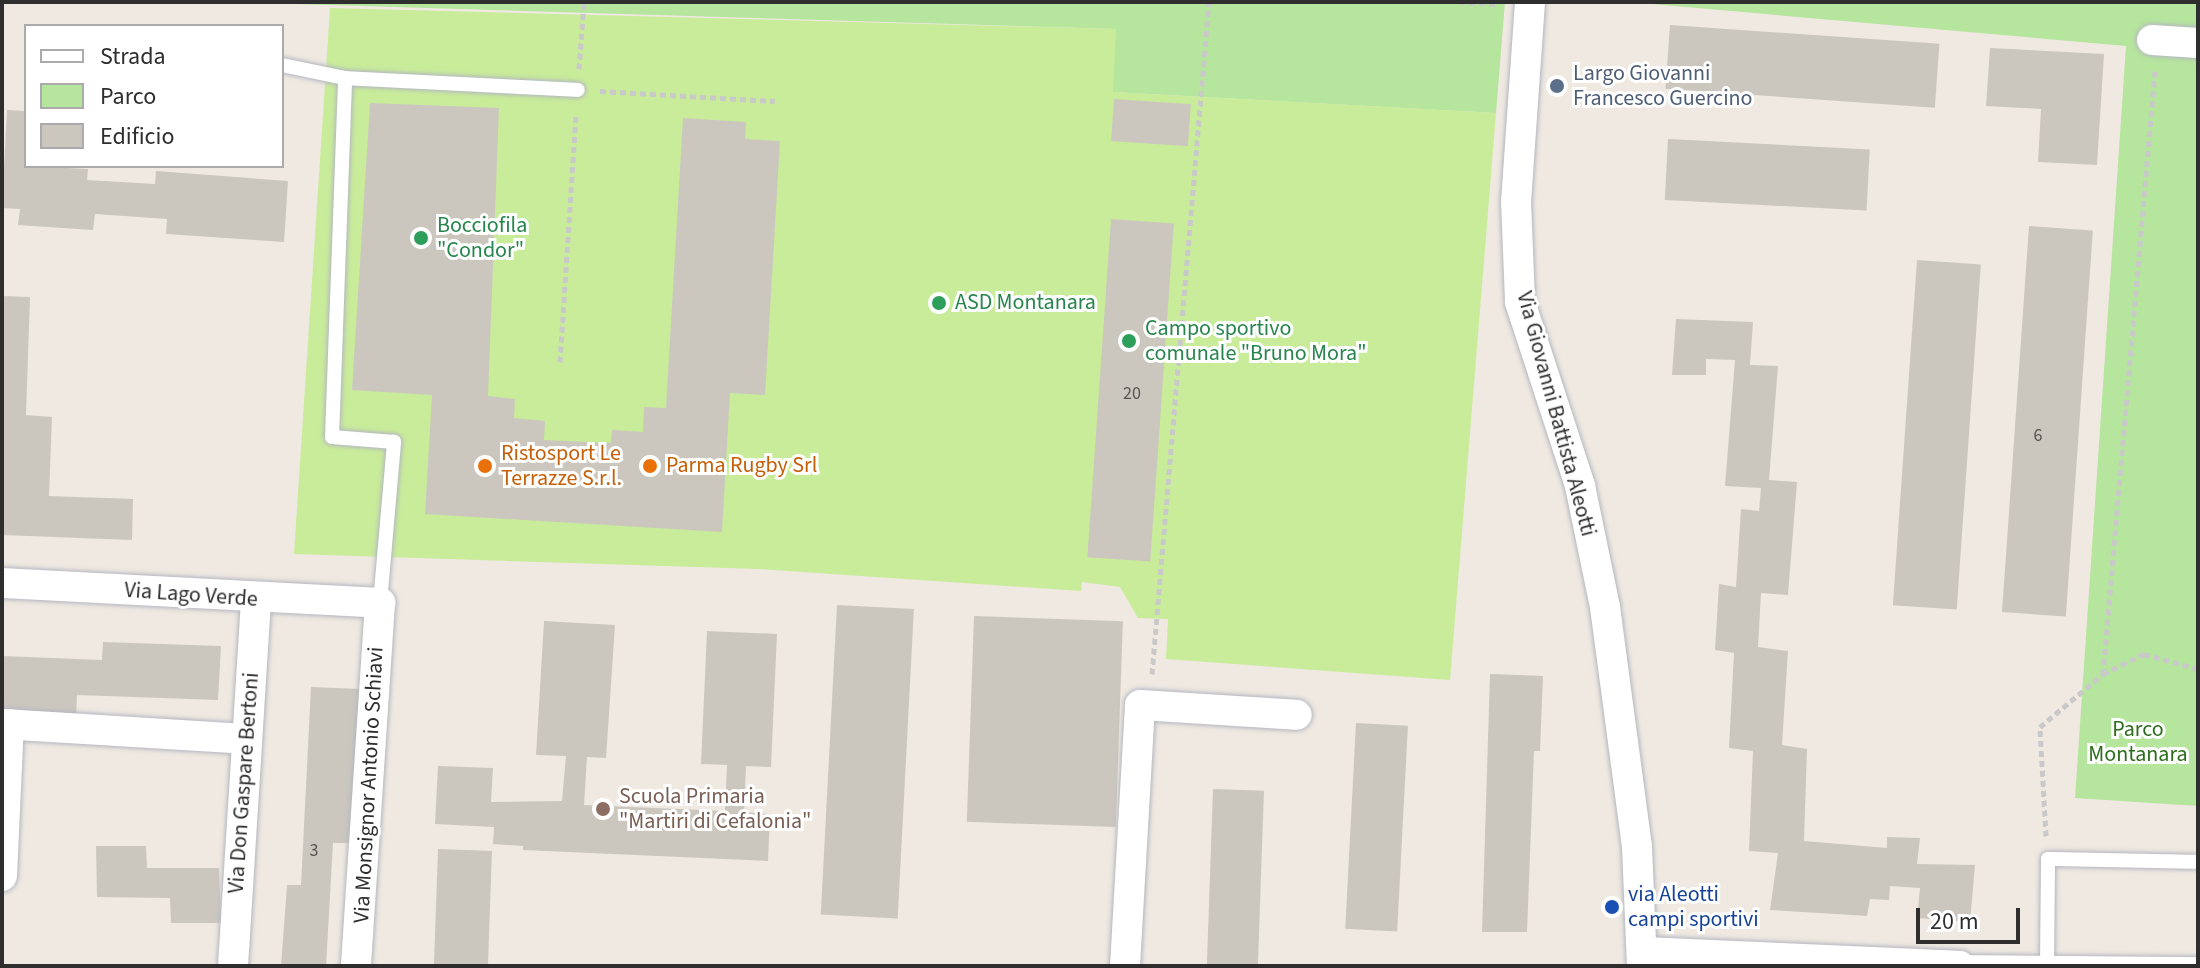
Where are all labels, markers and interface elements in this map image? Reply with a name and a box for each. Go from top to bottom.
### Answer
legend [24,24,284,168]
text: Strada [100,39,166,74]
place label: Largo Giovanni Francesco Guercino [1573,60,1753,112]
marker: Largo Giovanni Francesco Guercino [1548,77,1566,95]
text: Parco [100,79,156,114]
text: Edificio [100,119,174,154]
place label: Bocciofila "Condor" [437,212,527,264]
marker: Bocciofila "Condor" [412,229,430,247]
street label: Via Giovanni Battista Aleotti [1511,289,1601,539]
place label: ASD Montanara [955,290,1096,316]
marker: ASD Montanara [930,294,948,312]
place label: Campo sportivo comunale "Bruno Mora" [1145,315,1366,366]
marker: Campo sportivo comunale "Bruno Mora" [1120,332,1138,350]
house number: 20 [1123,383,1141,405]
house number: 6 [2034,425,2042,447]
place label: Ristosport Le Terrazze S.r.l. [501,440,622,492]
place label: Parma Rugby Srl [666,453,817,479]
marker: Ristosport Le Terrazze S.r.l. [476,457,494,475]
marker: Parma Rugby Srl [641,457,659,475]
street label: Via Lago Verde [123,577,259,613]
street label: Via Monsignor Antonio Schiavi [349,646,389,924]
street label: Via Don Gaspare Bertoni [223,671,265,895]
park label: Parco Montanara [2088,716,2188,768]
place label: Scuola Primaria "Martiri di Cefalonia" [619,783,811,834]
marker: Scuola Primaria "Martiri di Cefalonia" [594,800,612,818]
house number: 3 [310,840,318,862]
place label: via Aleotti campi sportivi [1628,881,1759,932]
scale bar [1920,892,2024,942]
marker: via Aleotti campi sportivi [1603,898,1621,916]
text: 20 m [1930,904,1979,939]

